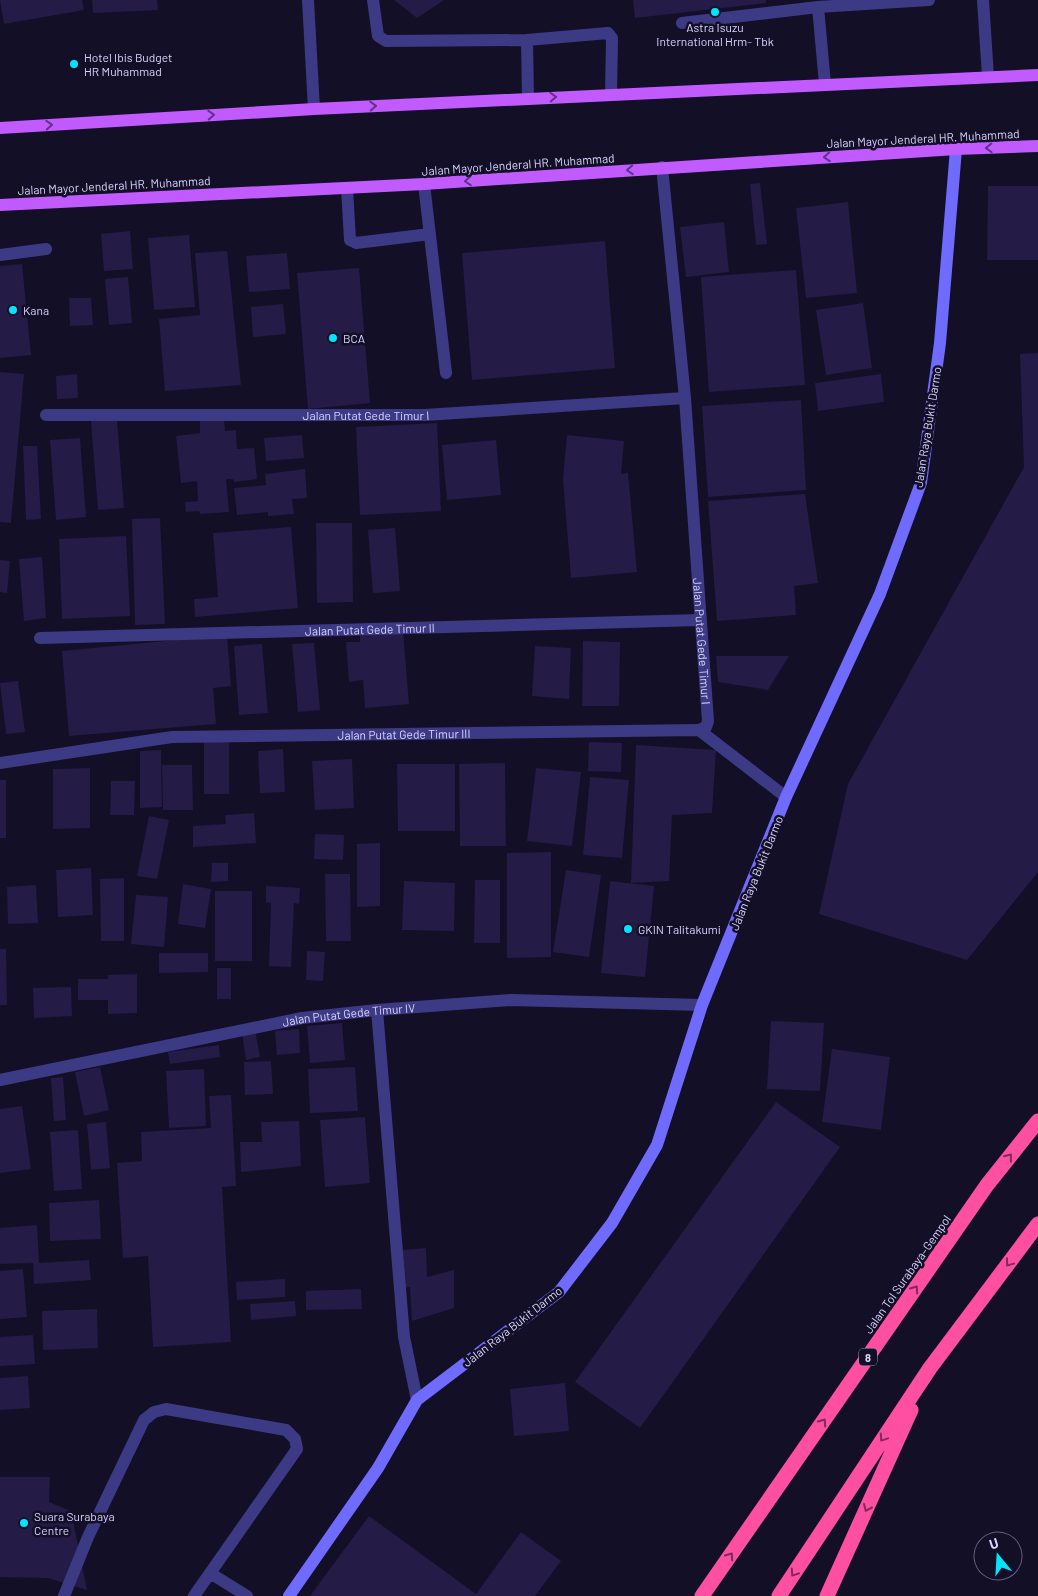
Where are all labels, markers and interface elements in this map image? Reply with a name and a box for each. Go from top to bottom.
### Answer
marker: Astra Isuzu International Hrm- Tbk [709,6,721,18]
place label: Astra Isuzu International Hrm- Tbk [656,20,774,48]
place label: Hotel Ibis Budget HR Muhammad [84,50,172,78]
marker: Hotel Ibis Budget HR Muhammad [68,58,80,70]
one-way arrow [549,92,557,103]
one-way arrow [370,101,377,111]
one-way arrow [207,110,215,121]
one-way arrow [45,119,53,130]
street label: Jalan Mayor Jenderal HR. Muhammad [826,126,1020,150]
one-way arrow [985,143,993,153]
street label: Jalan Mayor Jenderal HR. Muhammad [421,150,615,178]
one-way arrow [823,151,831,162]
one-way arrow [626,164,634,175]
street label: Jalan Mayor Jenderal HR. Muhammad [17,173,211,197]
one-way arrow [464,176,472,187]
place label: Kana [23,303,49,317]
marker: Kana [7,304,19,316]
place label: BCA [343,331,365,345]
marker: BCA [327,332,339,344]
street label: Jalan Raya Bukit Darmo [911,366,943,488]
street label: Jalan Putat Gede Timur I [303,408,430,422]
street label: Jalan Putat Gede Timur I [691,578,714,705]
street label: Jalan Putat Gede Timur II [305,620,435,638]
street label: Jalan Putat Gede Timur III [337,726,471,742]
street label: Jalan Raya Bukit Darmo [727,814,785,932]
place label: GKIN Talitakumi [638,922,721,936]
marker: GKIN Talitakumi [622,923,634,935]
street label: Jalan Putat Gede Timur IV [281,1000,416,1029]
one-way arrow [1004,1153,1013,1162]
street label: Jalan Tol Surabaya–Gempol [861,1212,953,1336]
one-way arrow [1006,1257,1014,1266]
street label: Jalan Raya Bukit Darmo [460,1283,564,1369]
one-way arrow [909,1285,918,1295]
road number: 8 [859,1348,877,1365]
one-way arrow [816,1419,826,1428]
one-way arrow [880,1432,890,1441]
one-way arrow [862,1503,873,1512]
place label: Suara Surabaya Centre [34,1509,115,1537]
marker: Suara Surabaya Centre [18,1517,30,1529]
north arrow [973,1531,1023,1581]
text: U [987,1534,1001,1553]
one-way arrow [724,1552,733,1562]
one-way arrow [791,1567,800,1577]

